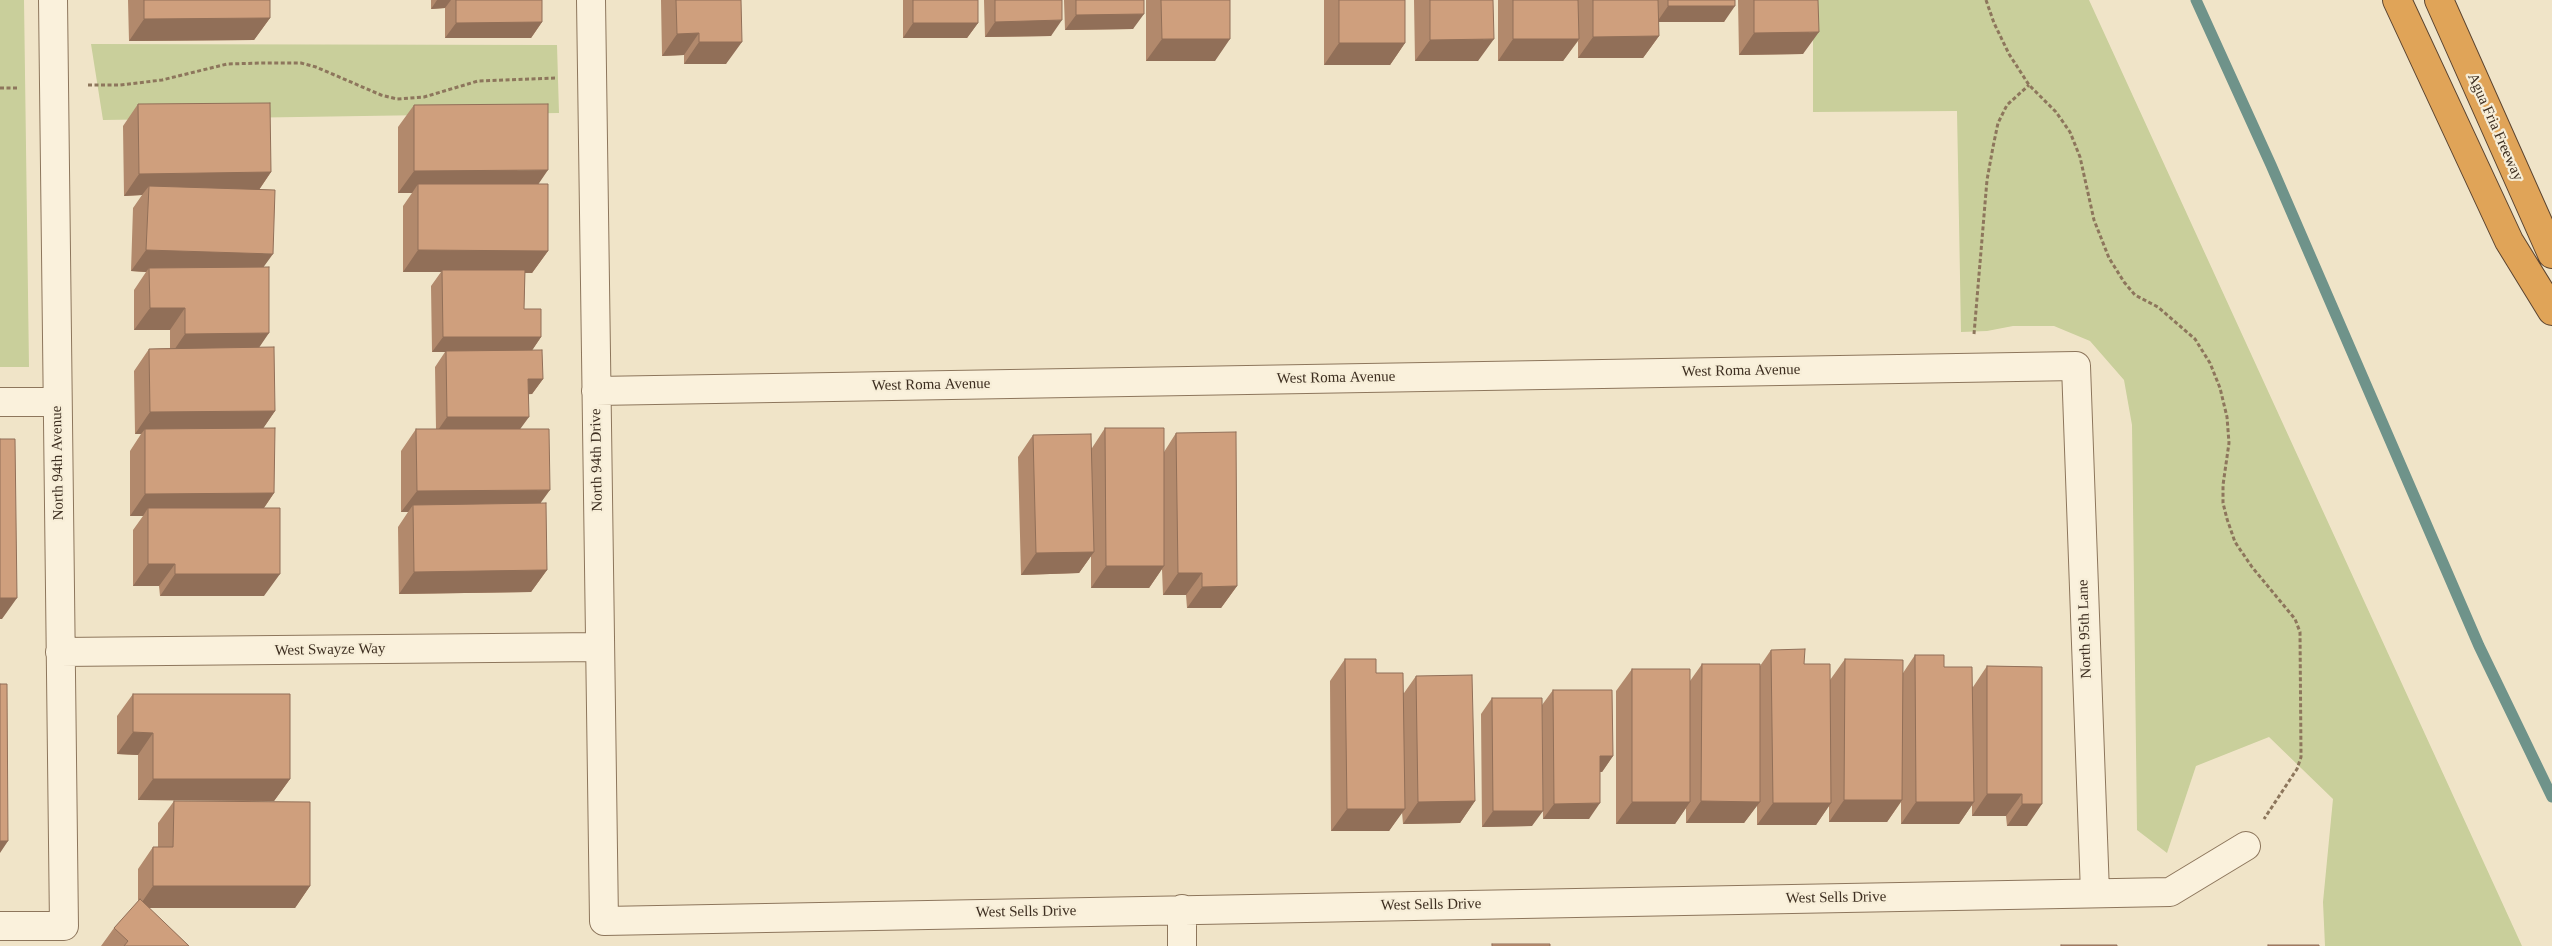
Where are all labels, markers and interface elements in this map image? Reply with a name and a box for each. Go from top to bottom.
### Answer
street label: Agua Fria Freeway [2463,70,2527,184]
street label: West Roma Avenue [1682,361,1800,381]
street label: West Roma Avenue [1277,368,1395,388]
street label: West Roma Avenue [872,375,990,395]
street label: North 94th Avenue [48,406,68,520]
street label: North 94th Drive [587,408,607,512]
street label: North 95th Lane [2074,579,2096,679]
street label: West Swayze Way [274,640,386,660]
street label: West Sells Drive [1786,888,1886,908]
street label: West Sells Drive [1381,895,1481,915]
street label: West Sells Drive [976,902,1076,922]

